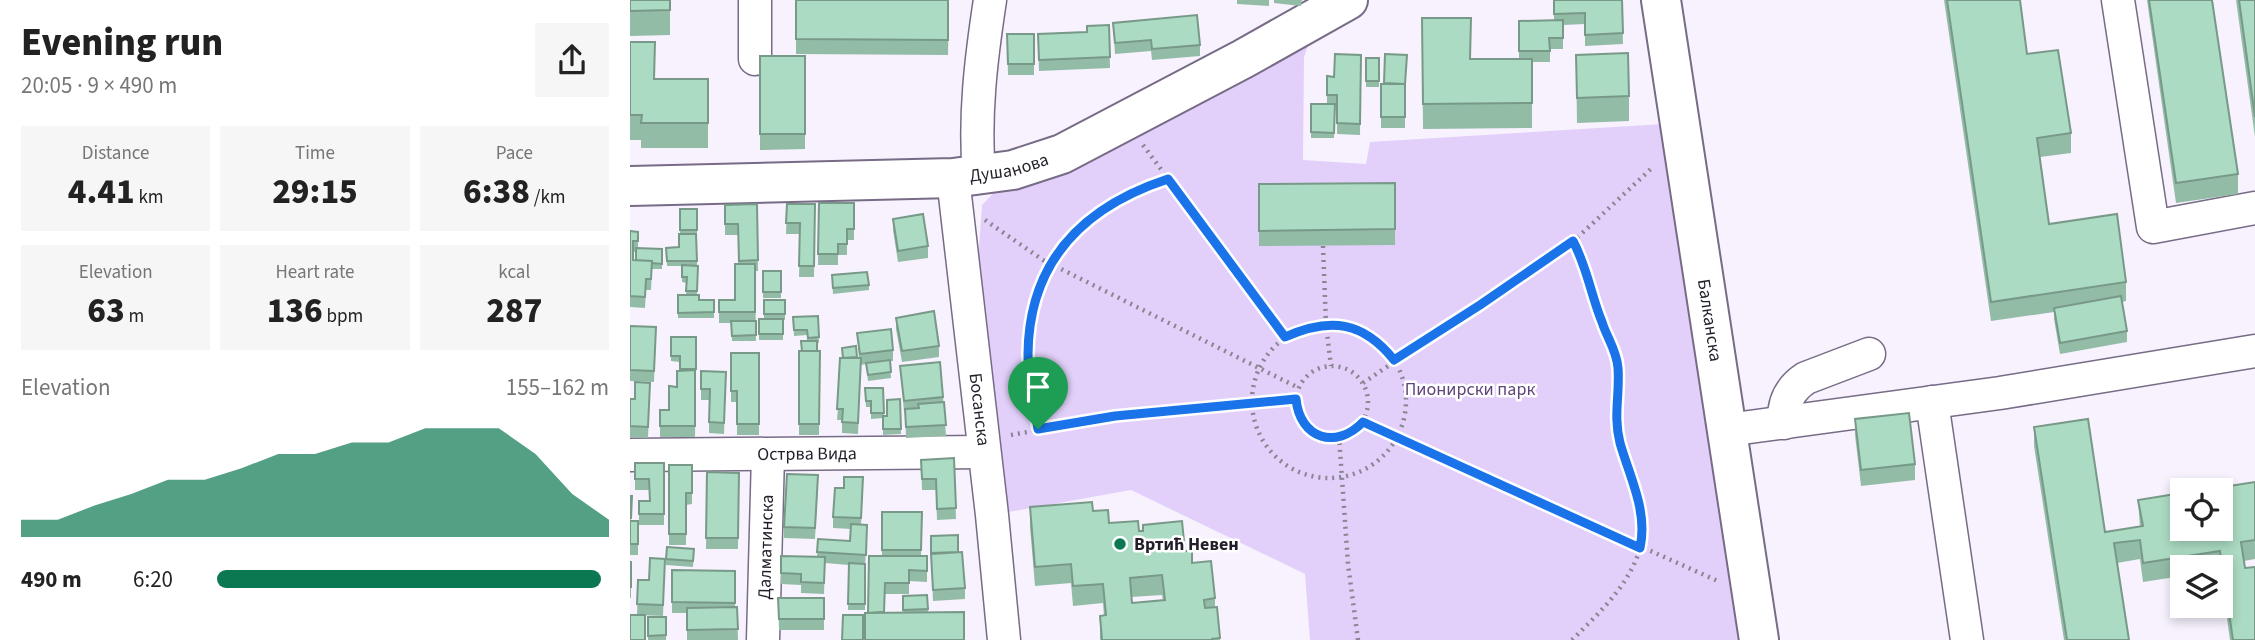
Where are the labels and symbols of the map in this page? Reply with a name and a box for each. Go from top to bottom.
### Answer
street label: Душанова [968,147,1052,189]
street label: Балканска [1691,277,1728,363]
pin [1008,357,1068,429]
street label: Босанска [963,372,996,447]
park label: Пионирски парк [1405,377,1535,402]
street label: Острва Вида [757,441,857,467]
street label: Далматинска [752,494,780,600]
place label: Вртић Невен [1134,532,1239,557]
marker: Вртић Невен [1112,536,1128,552]

